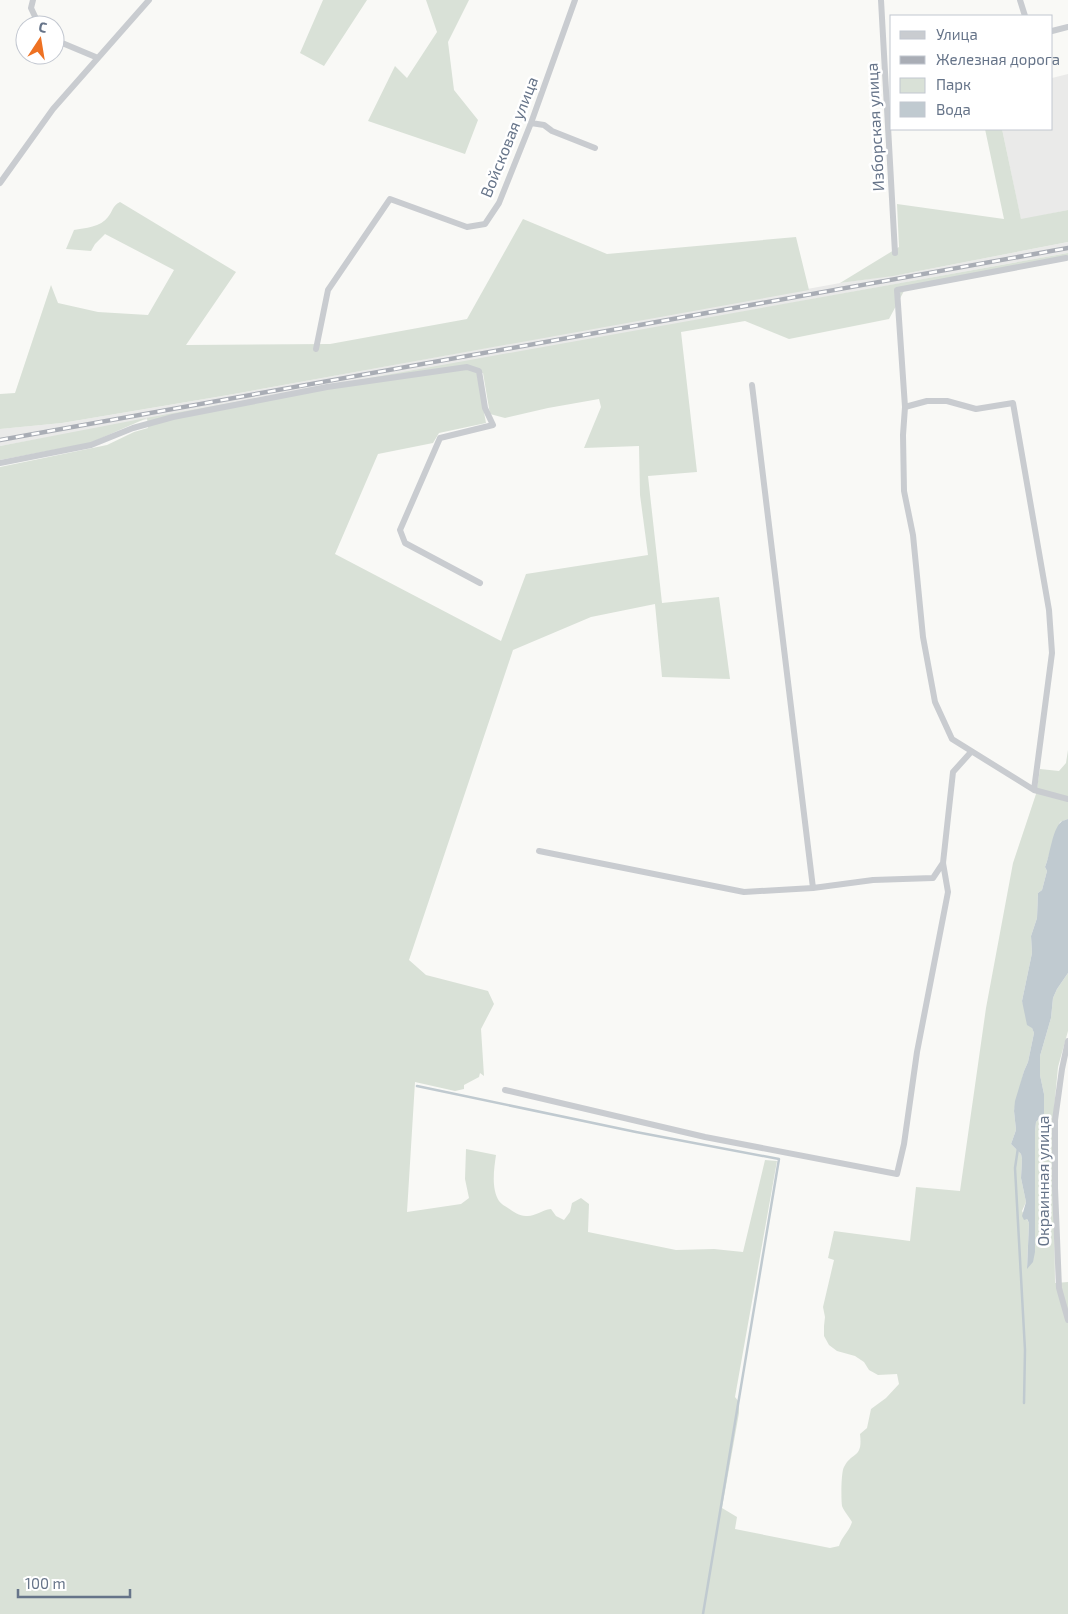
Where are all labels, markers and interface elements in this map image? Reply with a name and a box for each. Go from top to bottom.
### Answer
north arrow [15,15,65,65]
legend [890,15,1053,130]
text: С [37,18,49,36]
text: Улица [936,25,978,43]
text: Железная дорога [936,50,1060,68]
street label: Изборская улица [862,62,888,192]
street label: Войсковая улица [476,74,542,200]
text: Парк [936,75,971,93]
text: Вода [936,100,971,118]
street label: Окраинная улица [1033,1115,1053,1247]
scale bar [18,1566,130,1598]
text: 100 m [25,1574,66,1592]

